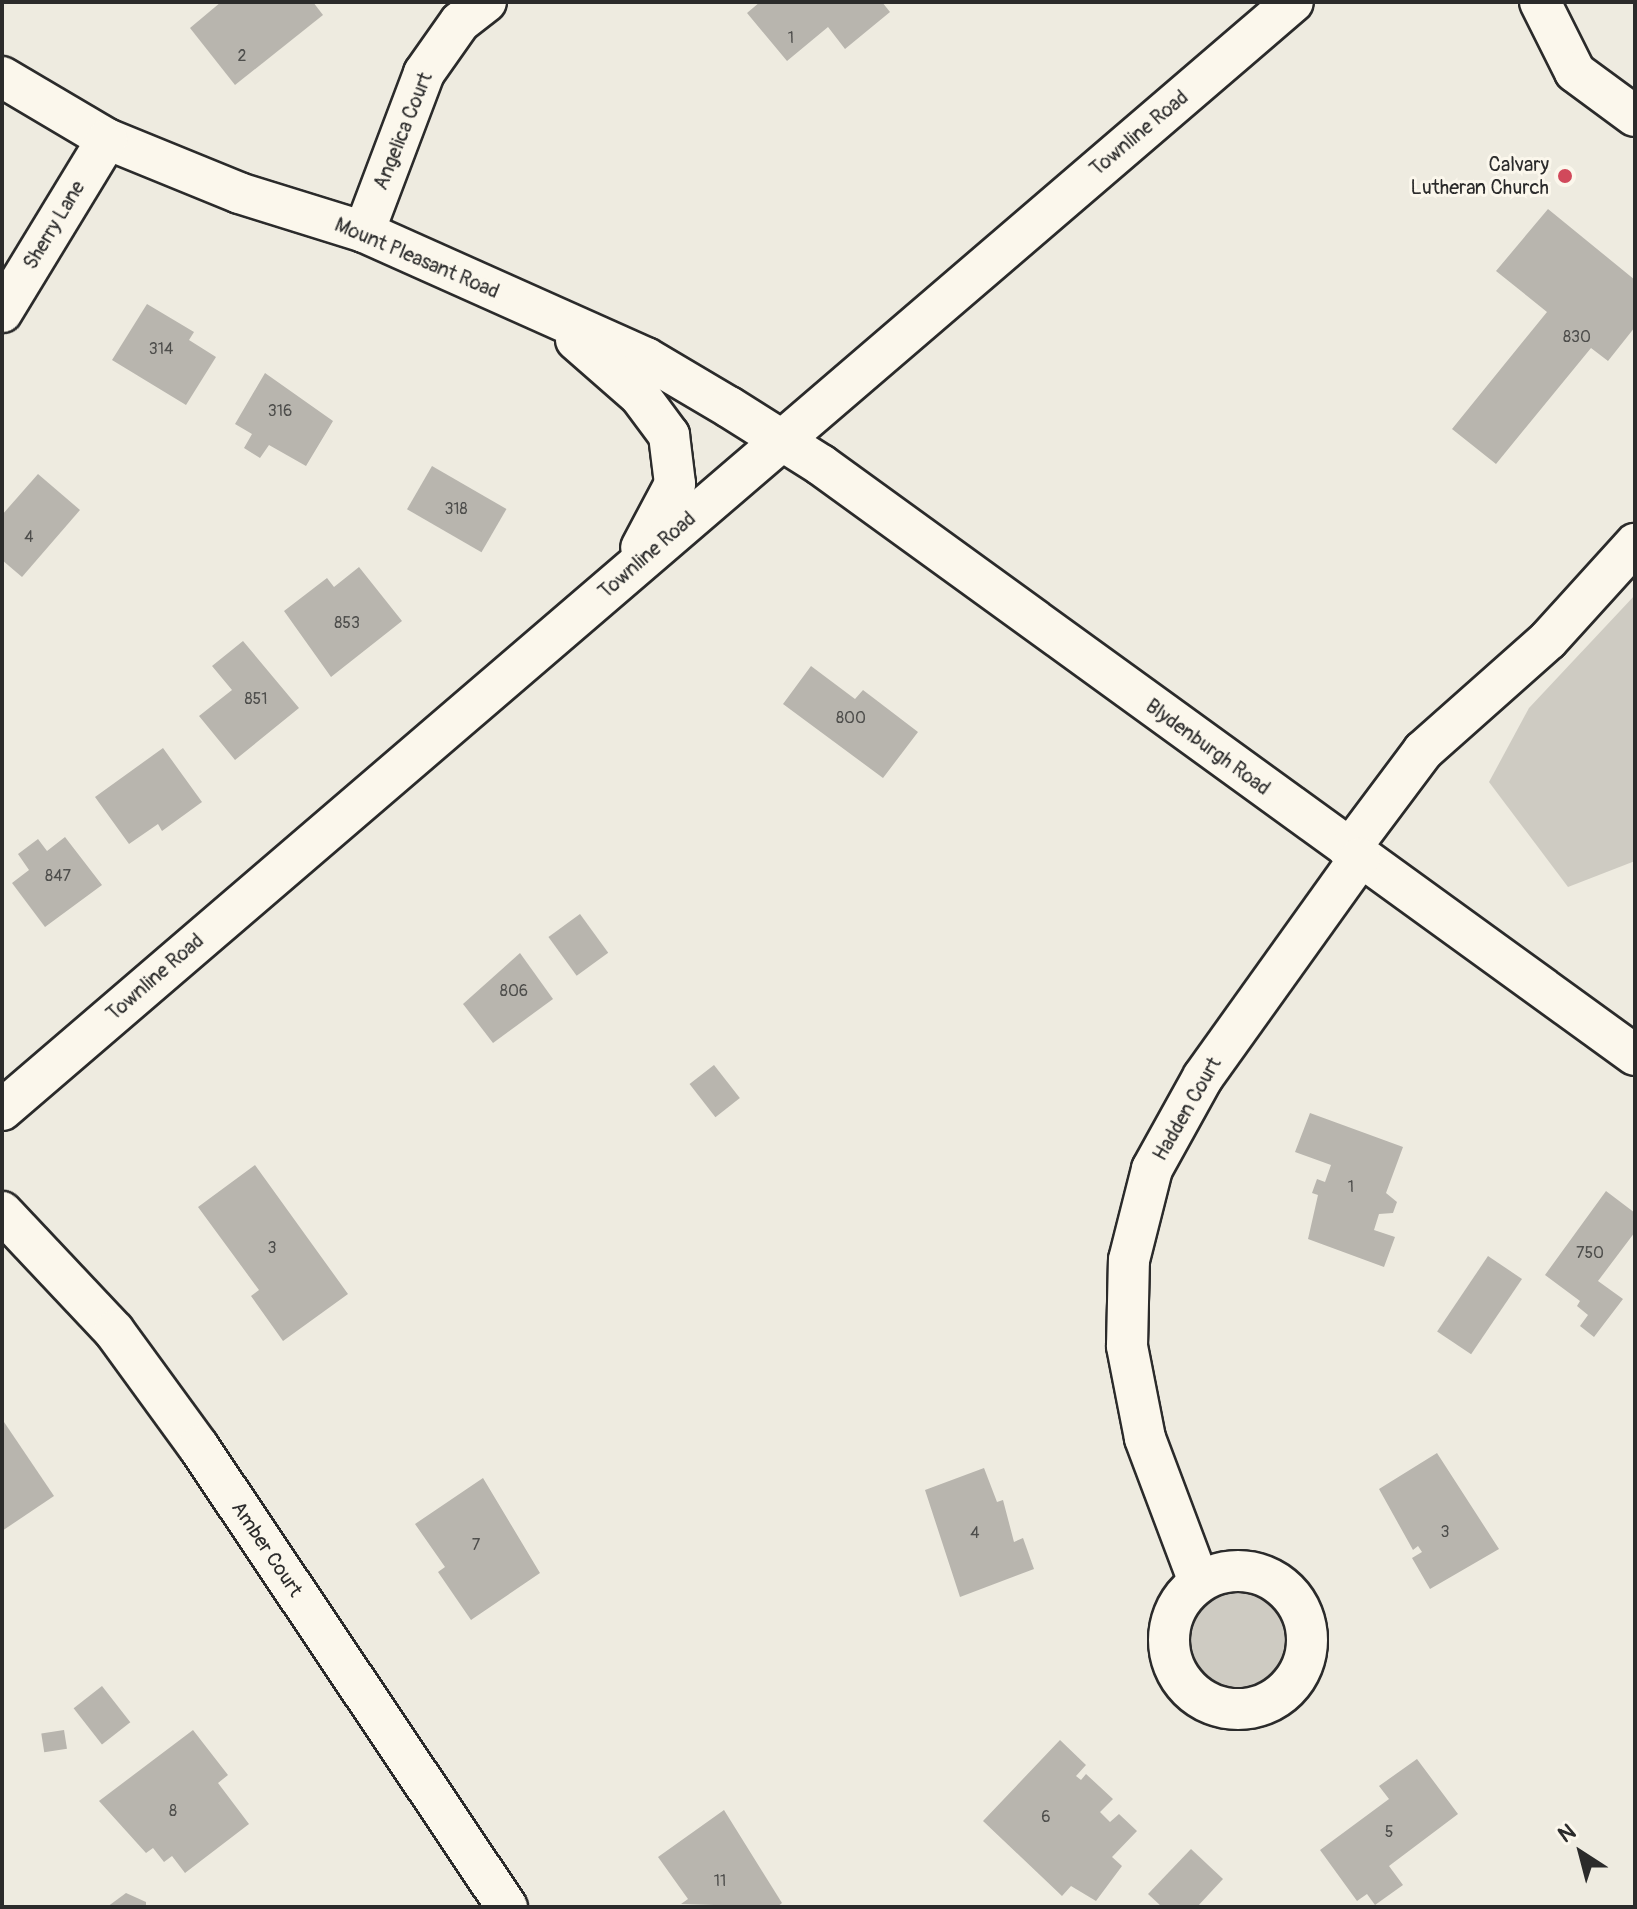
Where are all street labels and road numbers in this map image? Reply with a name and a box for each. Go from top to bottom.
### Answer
street label: Angelica Court [369,69,437,193]
street label: Townline Road [1085,85,1193,181]
street label: Sherry Lane [18,176,90,274]
street label: Mount Pleasant Road [331,213,503,303]
street label: Townline Road [594,506,700,604]
street label: Blydenburgh Road [1141,694,1275,800]
street label: Townline Road [102,928,208,1026]
street label: Hadden Court [1148,1053,1226,1165]
street label: Amber Court [226,1497,308,1601]

